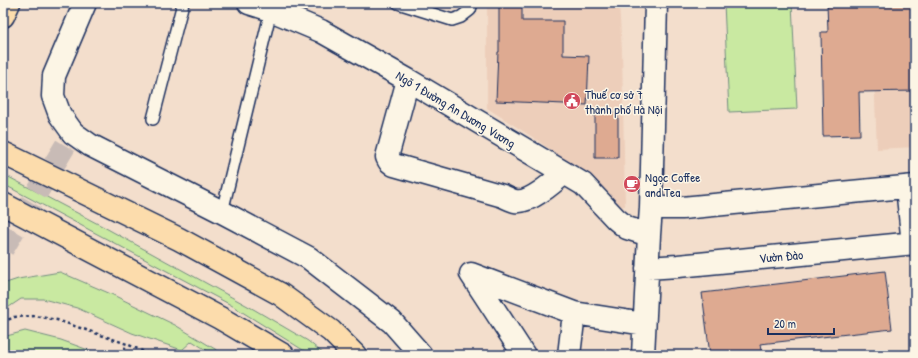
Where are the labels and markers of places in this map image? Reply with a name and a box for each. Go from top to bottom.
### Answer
place label: Thuế cơ sở 7 thành phố Hà Nội [585,85,663,118]
public building icon: Thuế cơ sở 7 thành phố Hà Nội [562,91,582,111]
place label: Ngọc Coffee and Tea [645,168,701,201]
cafe icon: Ngọc Coffee and Tea [622,174,642,194]

